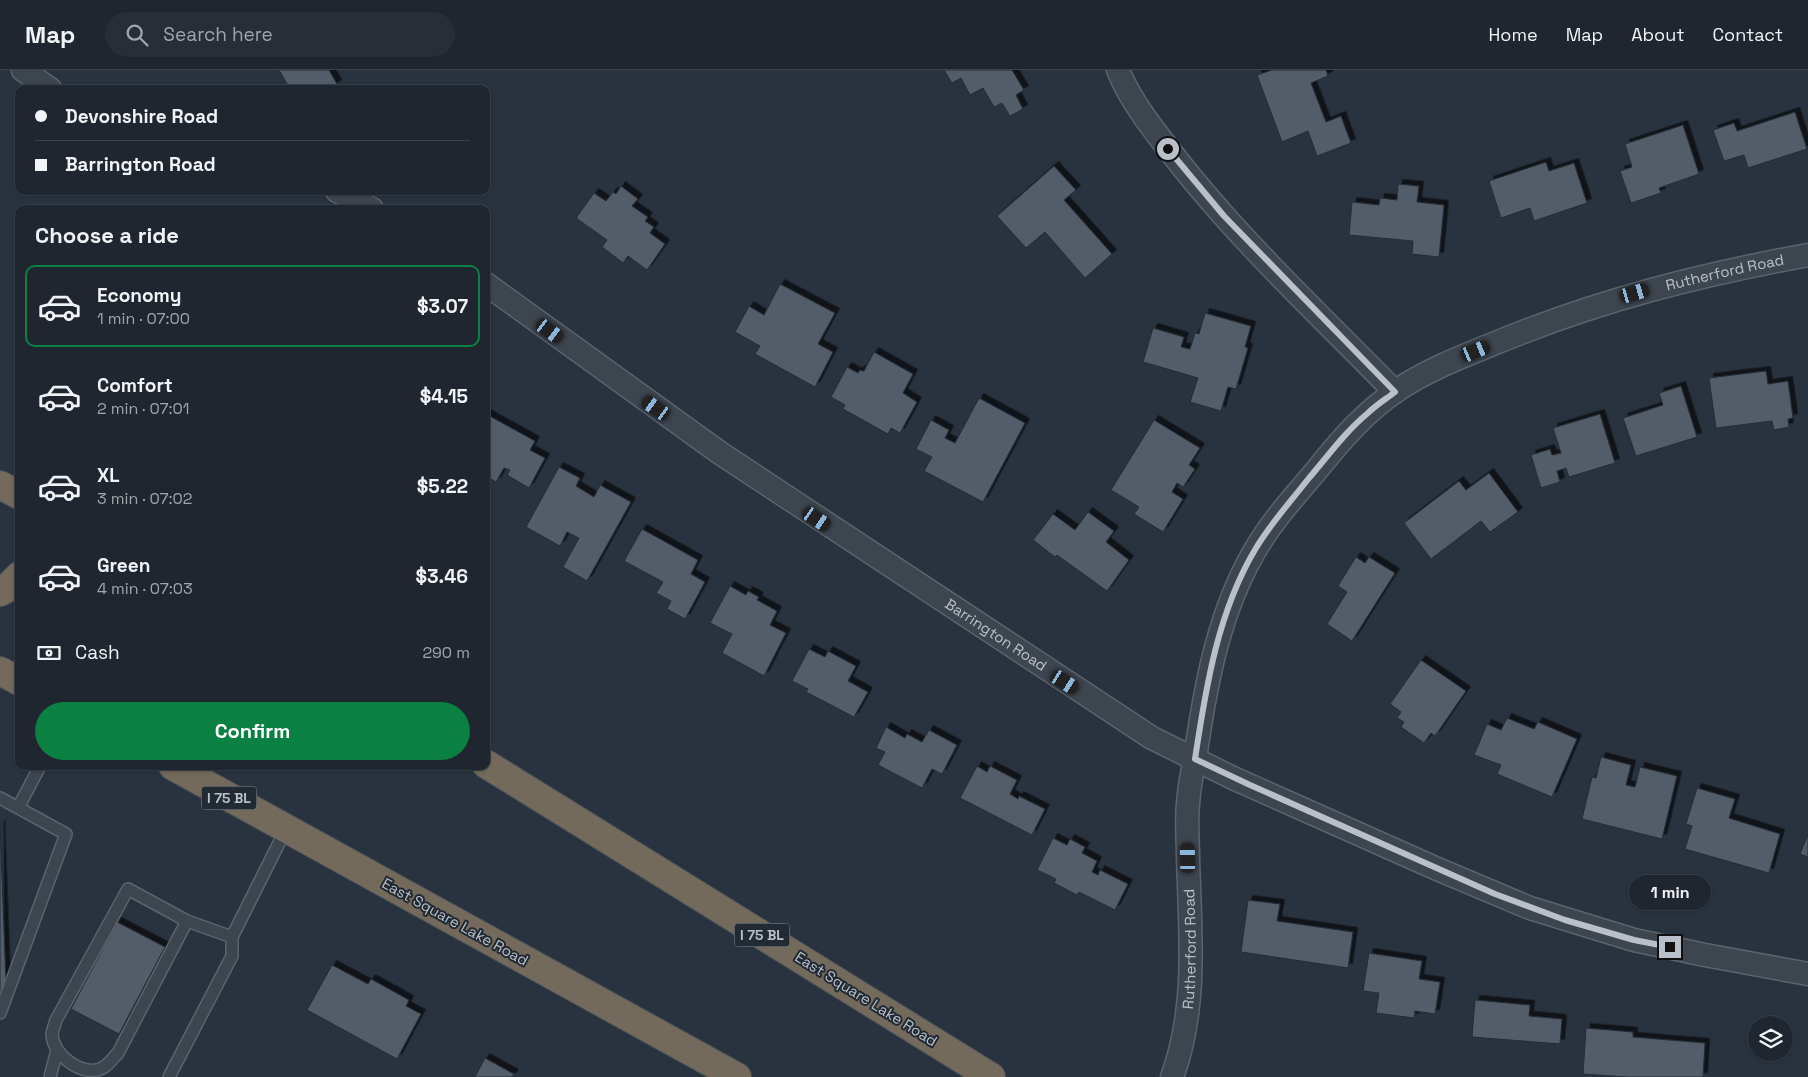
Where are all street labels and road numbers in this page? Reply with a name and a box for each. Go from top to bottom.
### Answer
street label: Rutherford Road [1664,250,1785,295]
street label: Barrington Road [941,594,1051,675]
road number: I 75 BL [202,786,256,810]
street label: East Square Lake Road [379,873,532,970]
street label: Rutherford Road [1178,888,1200,1010]
road number: I 75 BL [734,924,790,946]
street label: East Square Lake Road [792,947,941,1050]

